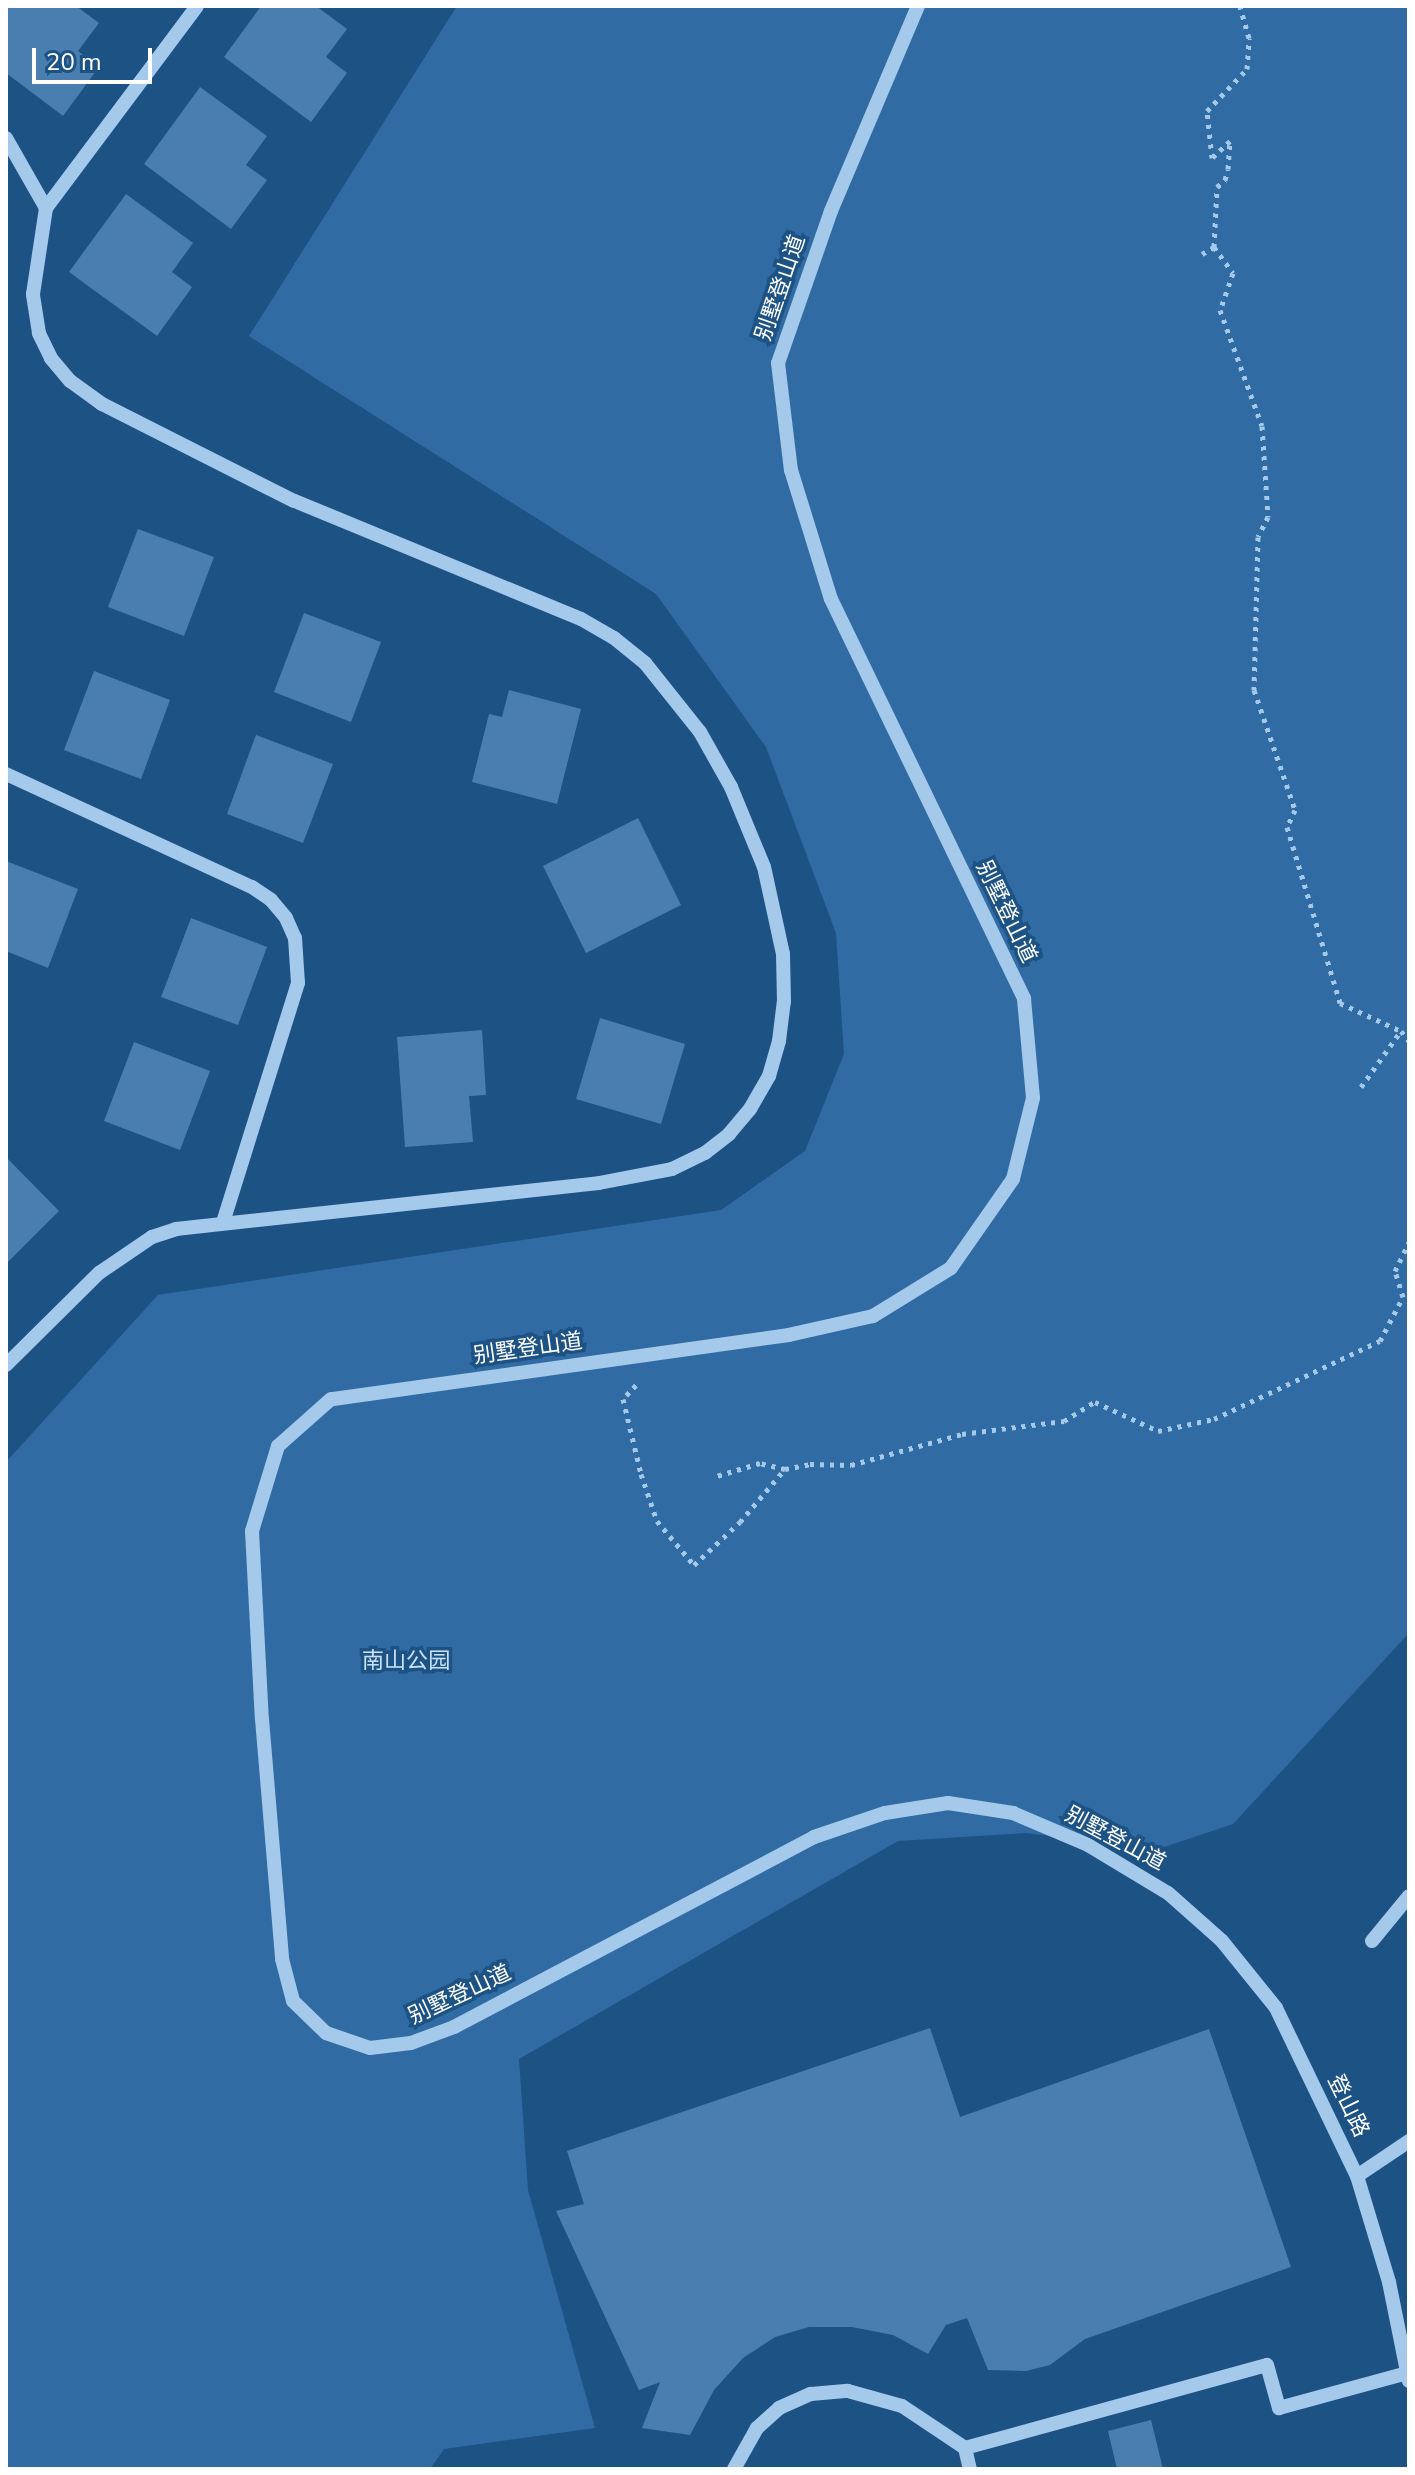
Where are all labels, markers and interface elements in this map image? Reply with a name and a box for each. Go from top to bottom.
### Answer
scale bar [36,32,156,82]
text: 20 m [46,46,102,78]
street label: 别墅登山道 [751,232,811,344]
street label: 别墅登山道 [970,857,1042,967]
street label: 别墅登山道 [472,1328,584,1370]
park label: 南山公园 [362,1649,450,1675]
street label: 别墅登山道 [1060,1802,1170,1876]
street label: 别墅登山道 [405,1960,515,2030]
street label: 登山路 [1322,2071,1374,2141]

